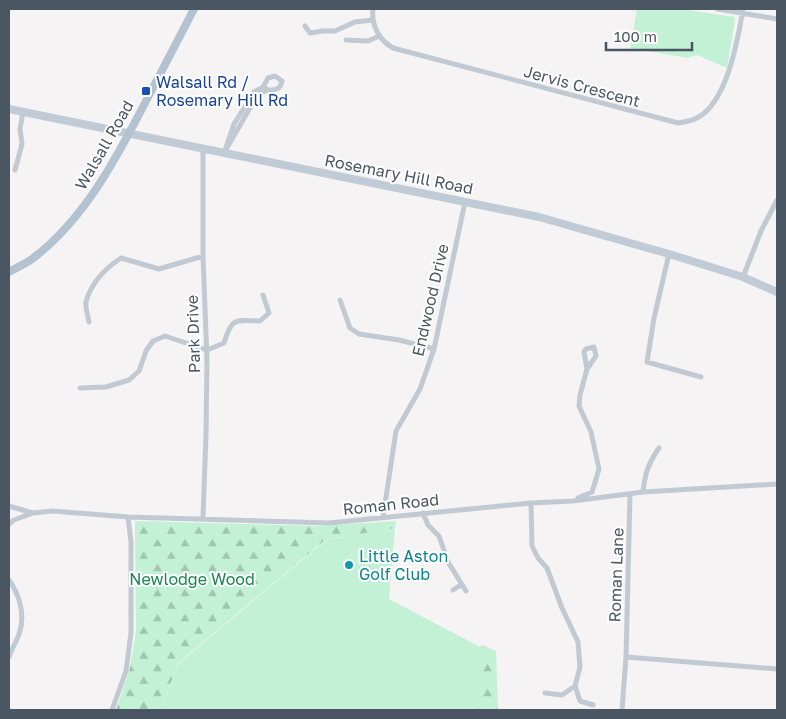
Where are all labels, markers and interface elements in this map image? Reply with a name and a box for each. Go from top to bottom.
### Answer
scale bar [606,20,692,52]
text: 100 m [614,27,657,45]
street label: Jervis Crescent [522,61,642,111]
place label: Walsall Rd / Rosemary Hill Rd [156,72,288,110]
marker: Walsall Rd / Rosemary Hill Rd [140,85,152,97]
street label: Walsall Road [70,97,138,193]
street label: Rosemary Hill Road [323,150,475,198]
street label: Endwood Drive [407,242,453,358]
street label: Park Drive [182,295,204,373]
street label: Roman Road [342,489,440,519]
street label: Roman Lane [604,527,628,623]
place label: Little Aston Golf Club [359,546,448,584]
marker: Little Aston Golf Club [343,559,355,571]
park label: Newlodge Wood [129,569,255,589]

